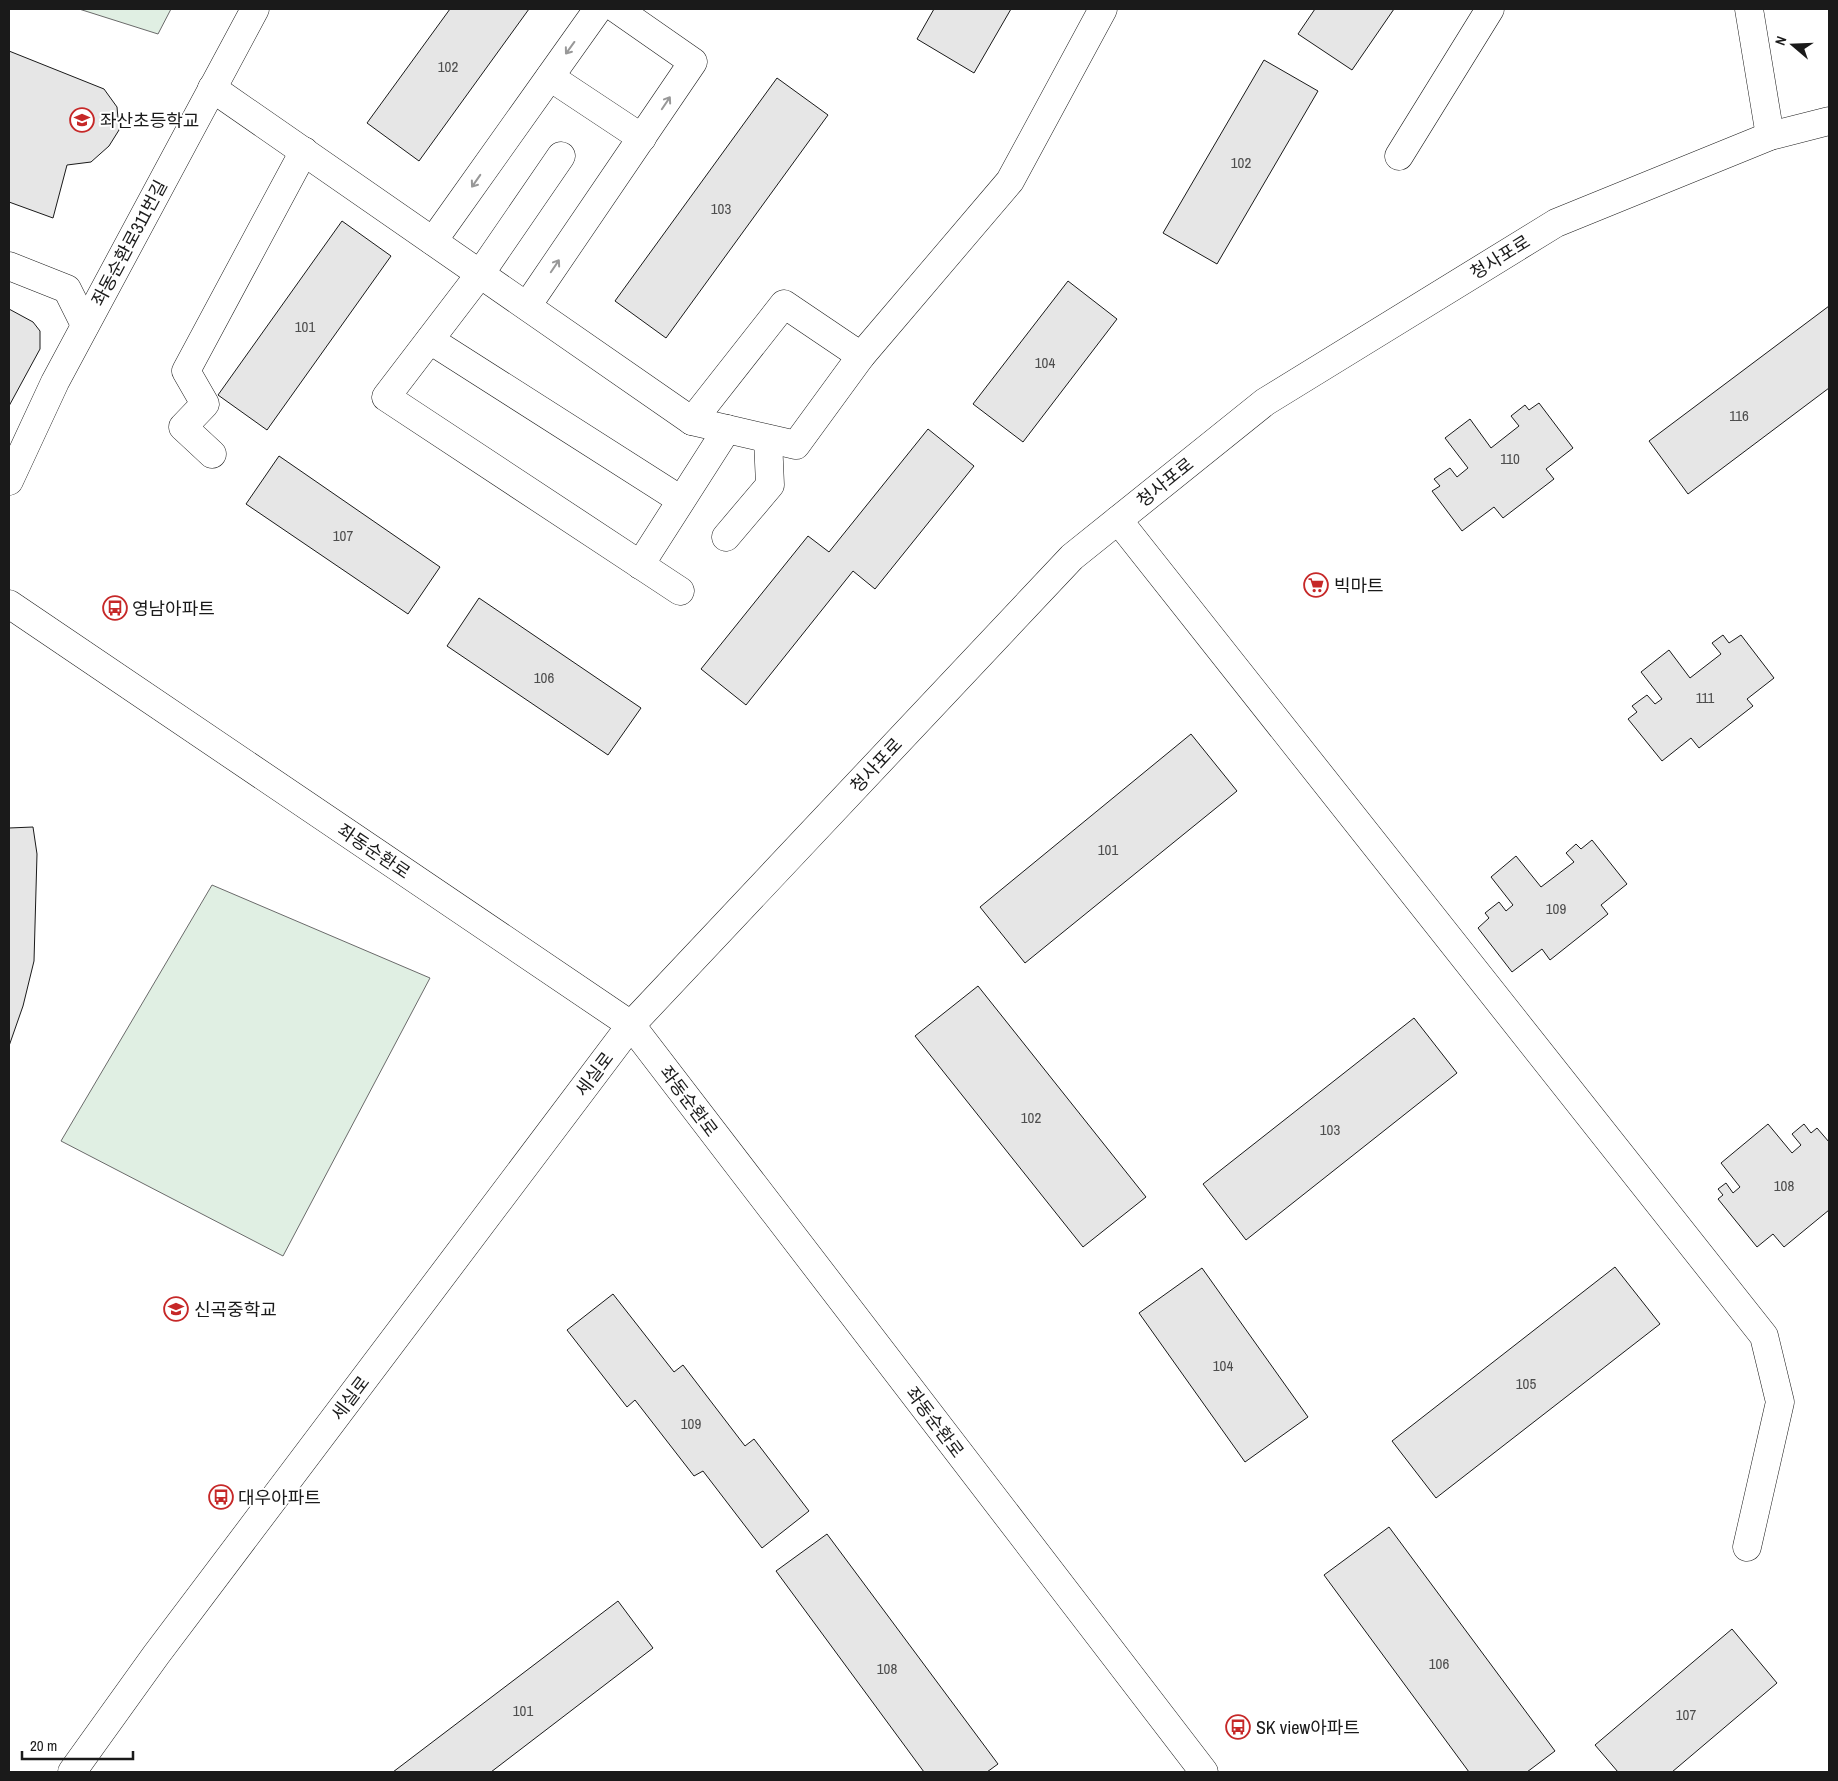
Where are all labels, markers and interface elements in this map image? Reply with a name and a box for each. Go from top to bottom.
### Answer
north arrow [1768,20,1818,70]
text: N [1771,34,1791,48]
one-way arrow [565,41,575,55]
house number: 102 [438,56,458,77]
one-way arrow [661,96,671,110]
school or university icon: 좌산초등학교 [69,107,95,133]
place label: 좌산초등학교 [100,108,199,133]
house number: 102 [1231,152,1251,173]
one-way arrow [471,174,481,188]
street label: 좌동순환로311번길 [85,176,173,310]
house number: 103 [711,198,731,219]
street label: 청사포로 [1465,229,1535,285]
one-way arrow [549,259,560,273]
house number: 101 [295,316,315,337]
house number: 104 [1035,352,1055,373]
house number: 116 [1729,405,1749,426]
house number: 110 [1500,448,1520,469]
street label: 청사포로 [1131,451,1199,513]
house number: 107 [333,525,353,546]
supermarket icon: 빅마트 [1303,572,1329,598]
place label: 빅마트 [1334,573,1384,598]
bus stop icon: 영남아파트 [102,595,128,621]
place label: 영남아파트 [132,596,215,621]
house number: 106 [534,667,554,688]
house number: 111 [1696,687,1715,708]
street label: 청사포로 [844,732,908,798]
street label: 좌동순환로 [333,817,415,885]
house number: 101 [1098,839,1118,860]
house number: 109 [1546,898,1566,919]
street label: 세실로 [569,1047,619,1101]
street label: 좌동순환로 [654,1060,724,1142]
house number: 102 [1021,1107,1041,1128]
house number: 103 [1320,1119,1340,1140]
house number: 108 [1774,1175,1794,1196]
school or university icon: 신곡중학교 [163,1296,189,1322]
place label: 신곡중학교 [194,1297,277,1322]
house number: 104 [1213,1355,1233,1376]
street label: 세실로 [325,1371,375,1425]
house number: 105 [1516,1373,1536,1394]
street label: 좌동순환로 [900,1381,970,1463]
house number: 109 [681,1413,701,1434]
bus stop icon: 대우아파트 [208,1484,234,1510]
place label: 대우아파트 [238,1485,321,1510]
house number: 106 [1429,1653,1449,1674]
house number: 108 [877,1658,897,1679]
house number: 101 [513,1700,533,1721]
house number: 107 [1676,1704,1696,1725]
bus stop icon: SK view아파트 [1225,1714,1251,1740]
place label: SK view아파트 [1256,1715,1360,1740]
scale bar [22,1728,134,1760]
text: 20 m [30,1735,57,1756]

